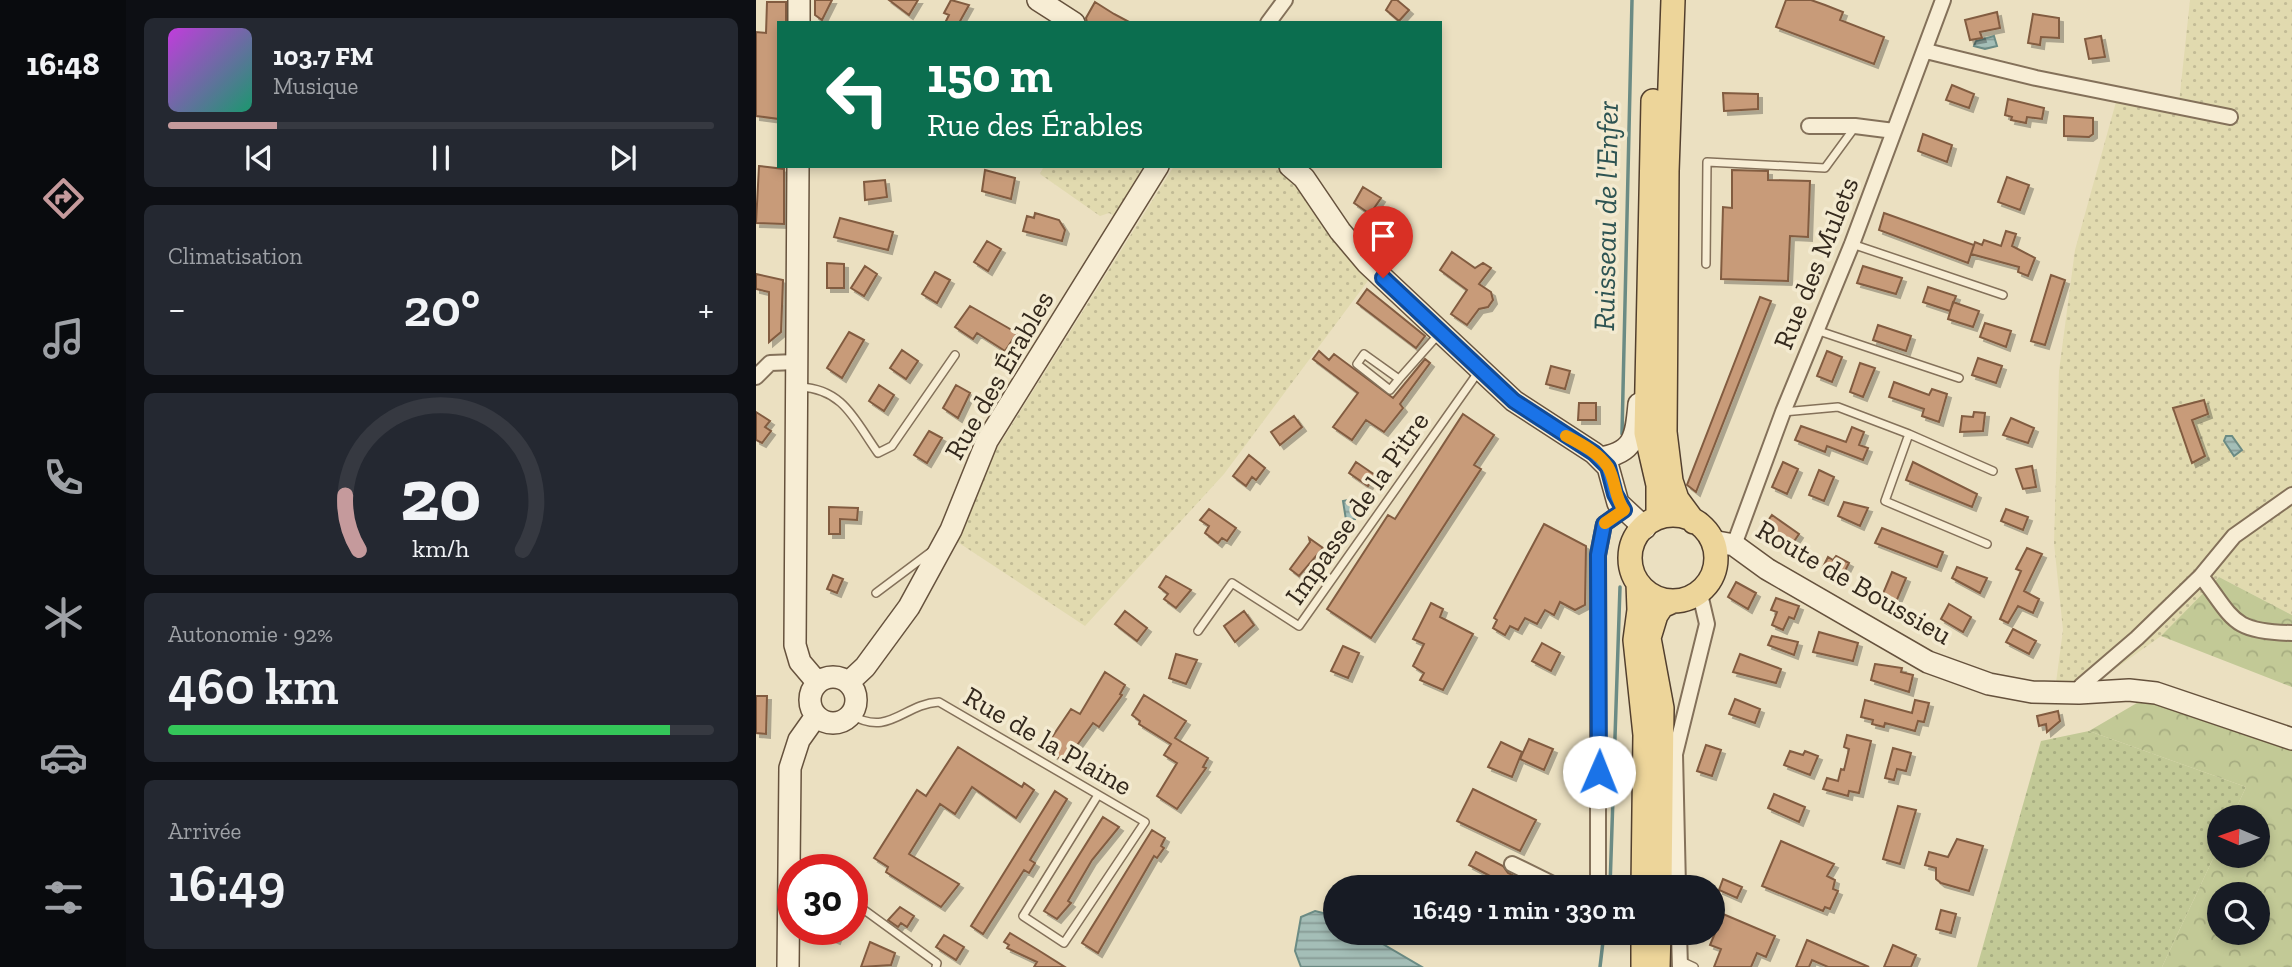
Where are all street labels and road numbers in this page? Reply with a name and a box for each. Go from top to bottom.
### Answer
street label: Rue des Mulets [1766,172,1866,354]
street label: Rue des Érables [937,285,1061,465]
street label: Impasse de la Pitre [1278,405,1436,611]
street label: Route de Boussieu [1750,513,1958,651]
street label: Rue de la Plaine [958,680,1138,802]

